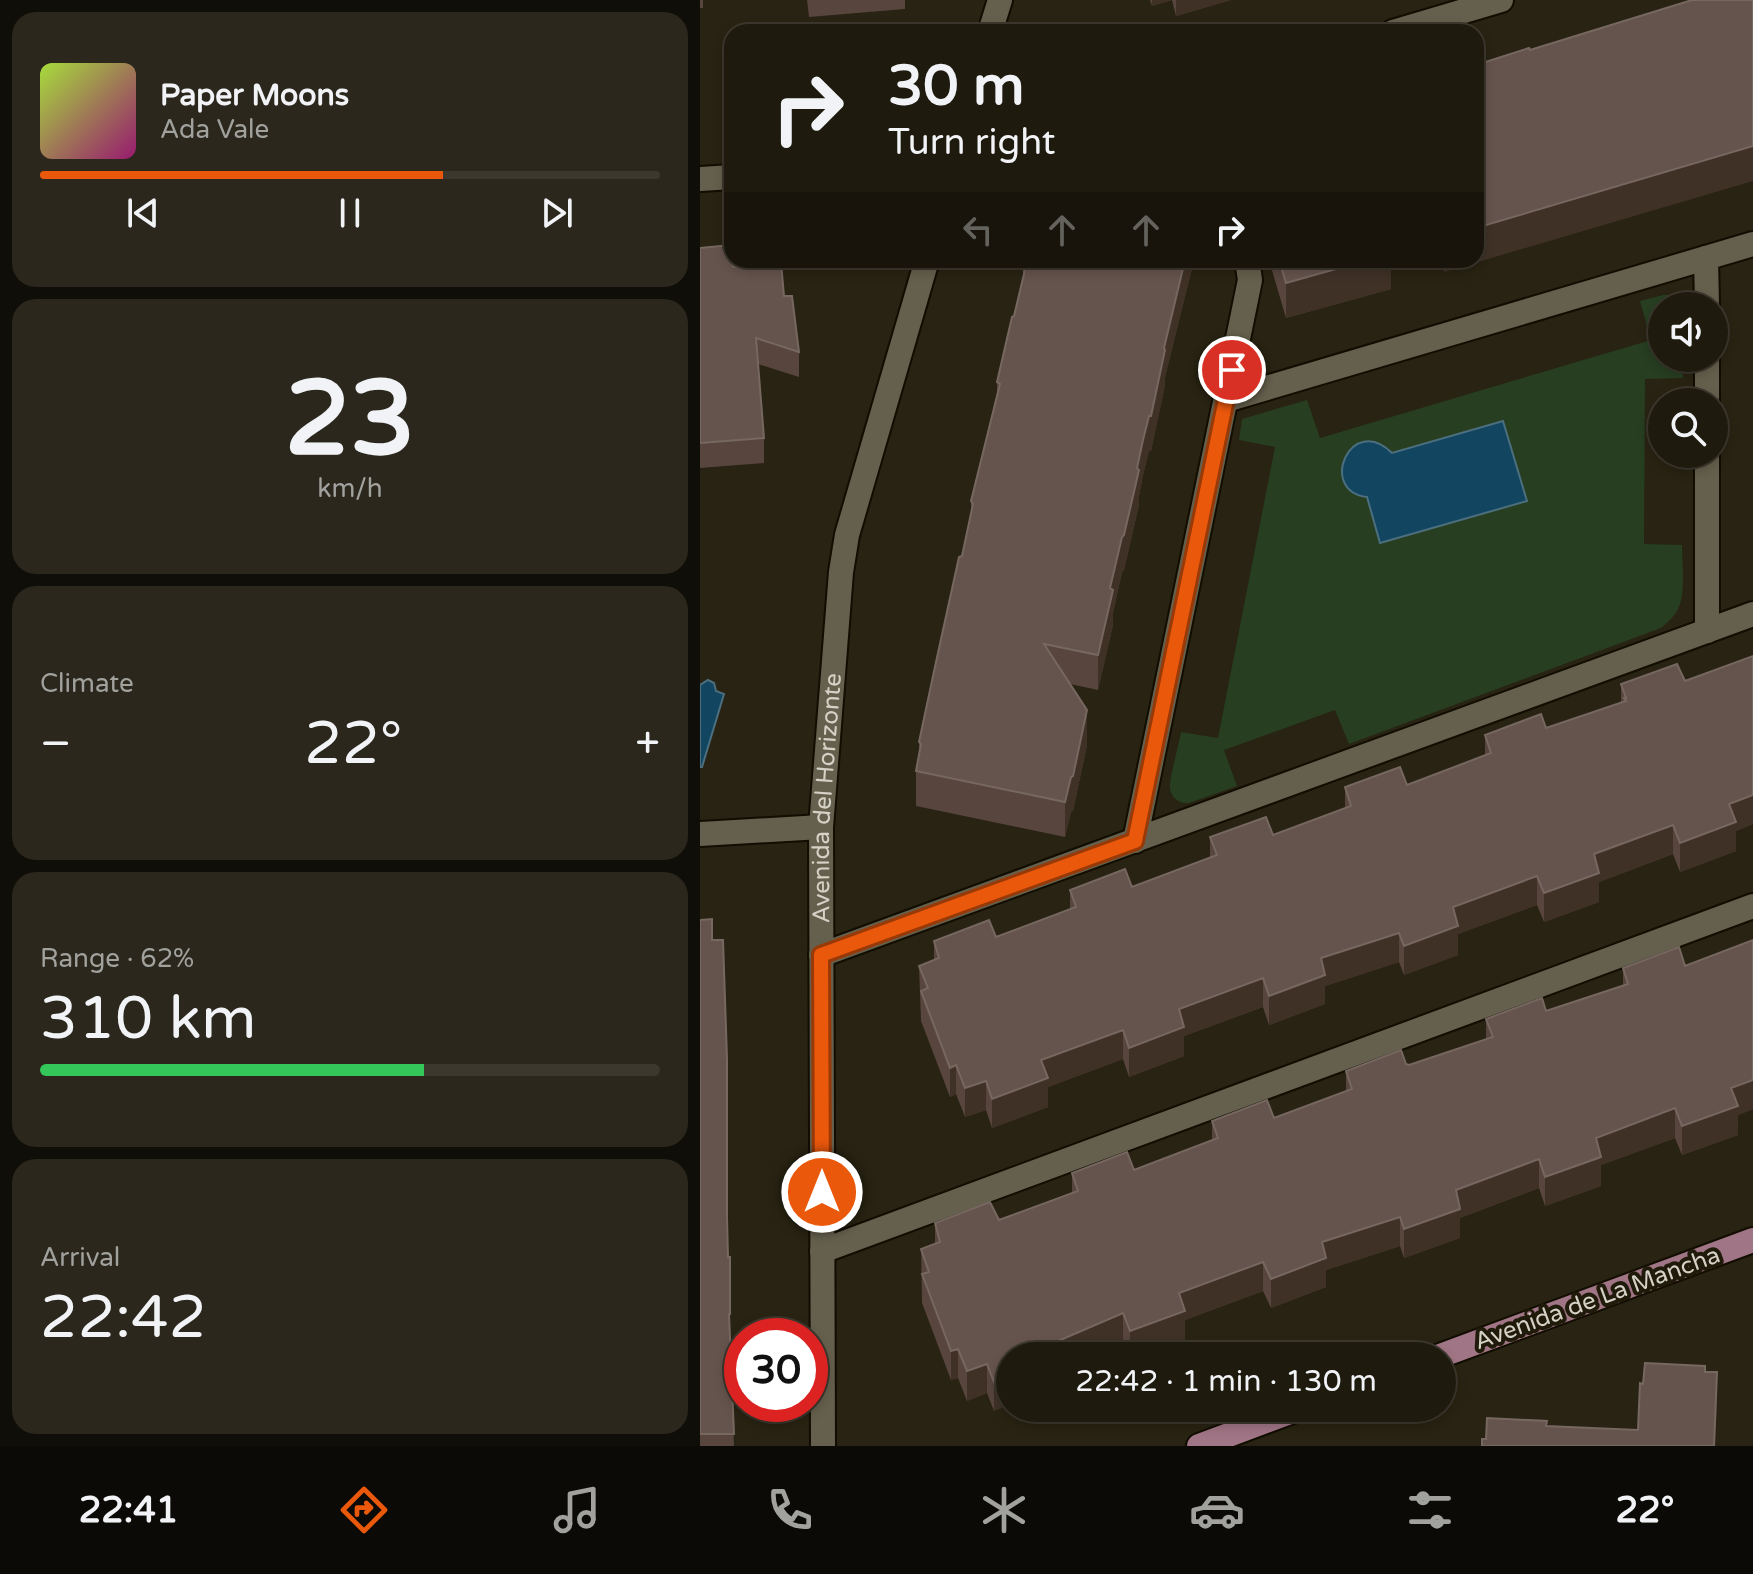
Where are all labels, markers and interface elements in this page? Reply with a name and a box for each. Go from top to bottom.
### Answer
text: 30 m [888,53,1024,120]
icon: right [756,56,860,160]
text: Paper Moons [160,77,349,114]
text: Ada Vale [160,114,269,145]
text: Turn right [888,121,1055,164]
icon: previous [121,191,165,235]
icon: pause [328,191,372,235]
icon: next [535,191,579,235]
icon: left [956,208,1000,252]
icon: ahead [1040,208,1084,252]
icon: ahead [1124,208,1168,252]
icon: right [1208,208,1252,252]
map controls [1648,292,1728,468]
button: sound [1648,292,1728,372]
pin [1198,336,1266,404]
icon: arrive [1210,348,1254,392]
text: 23 [285,358,415,483]
button: search [1648,388,1728,468]
text: km/h [317,473,383,504]
text: Climate [40,668,134,699]
street label: Avenida del Horizonte [807,672,848,923]
text: 22° [304,708,402,780]
text: − [40,718,71,771]
text: + [635,718,660,771]
text: Range · 62% [40,943,194,974]
text: 310 km [40,983,256,1055]
position arrow [780,1150,864,1234]
street label: Avenida de La Mancha [1470,1240,1724,1356]
text: Arrival [40,1242,120,1273]
text: 22:42 [40,1282,206,1354]
speed limit sign: 30 [724,1318,828,1422]
text: 22:42 · 1 min · 130 m [1075,1363,1377,1400]
icon: directions [336,1482,392,1538]
icon: music [549,1482,605,1538]
icon: phone [762,1482,818,1538]
icon: climate [976,1482,1032,1538]
icon: car [1189,1482,1245,1538]
icon: filters [1402,1482,1458,1538]
text: 22:41 [79,1489,178,1532]
text: 22° [1616,1489,1674,1532]

